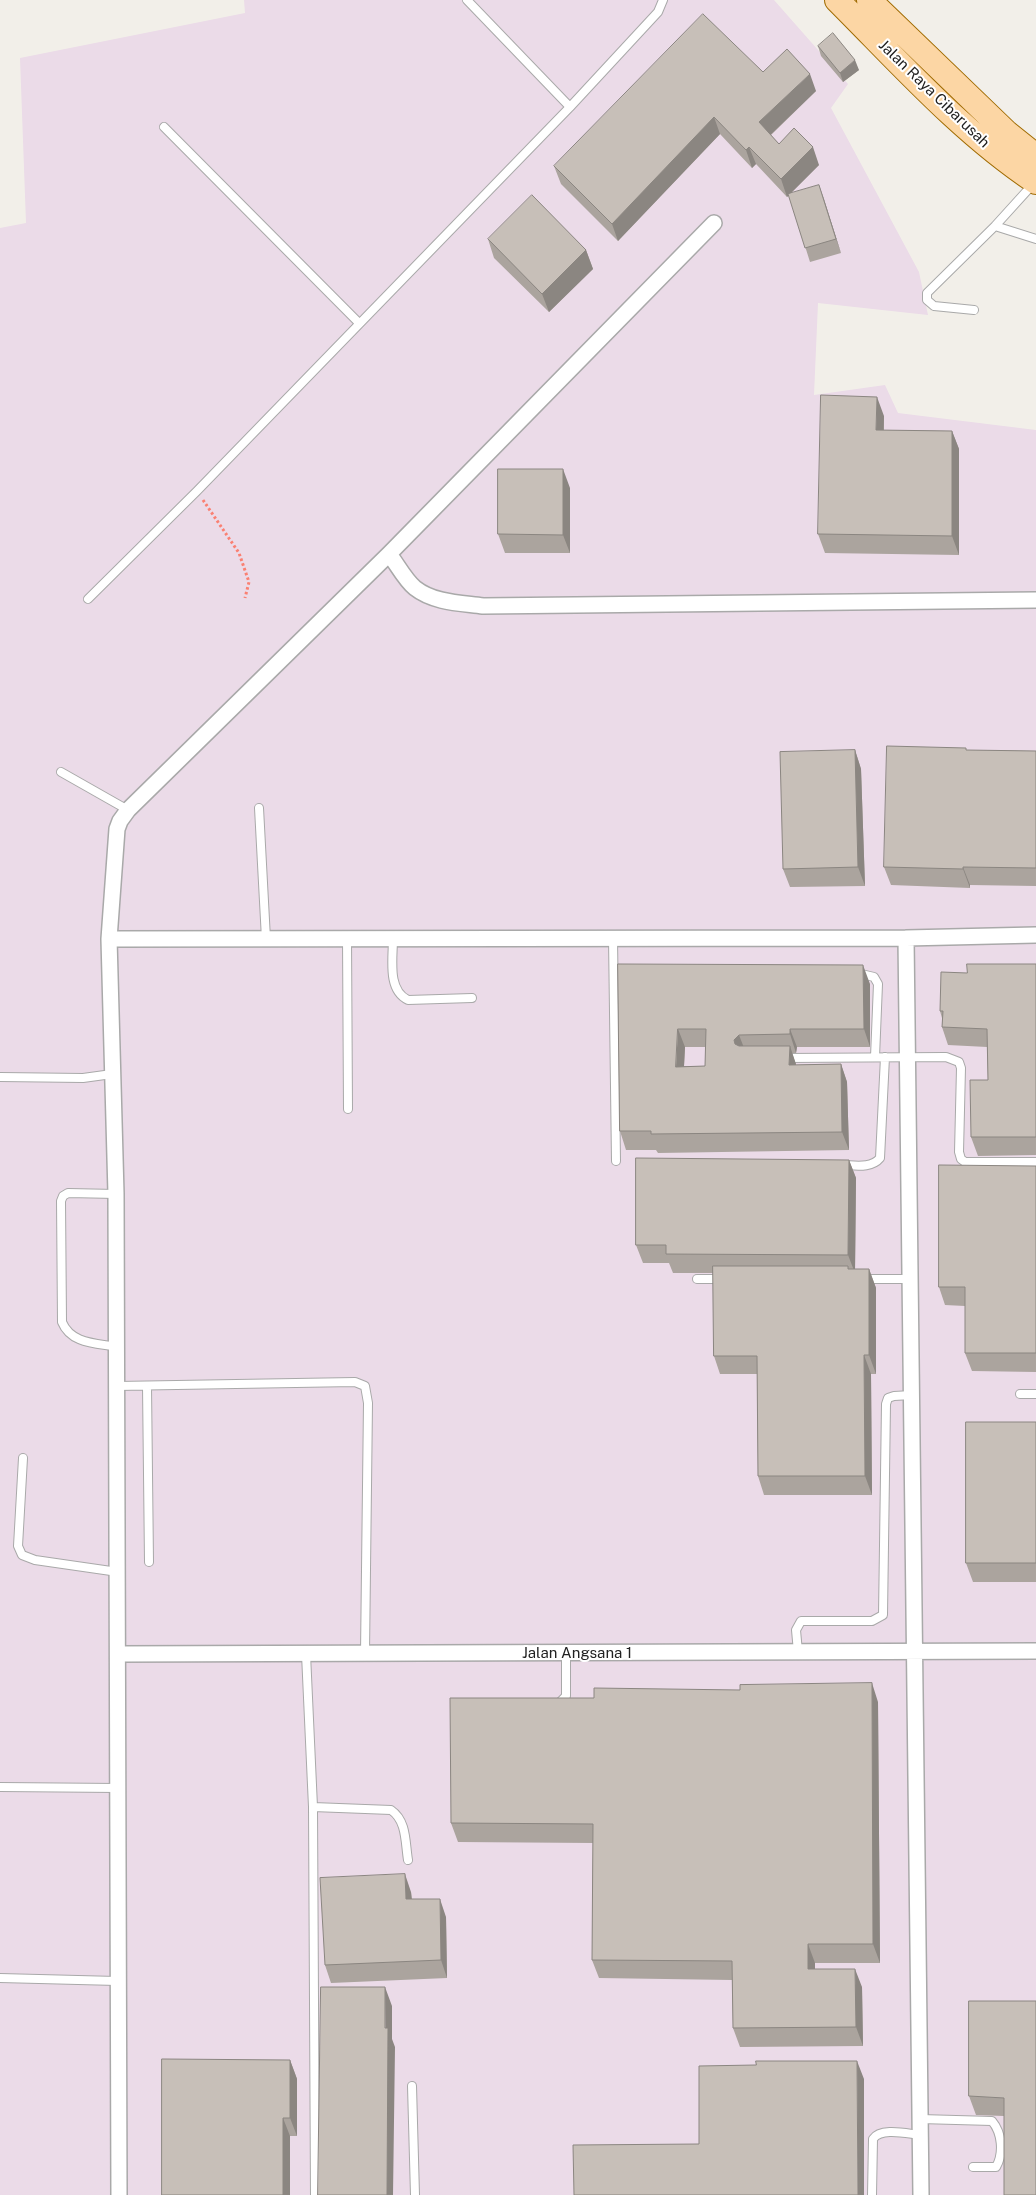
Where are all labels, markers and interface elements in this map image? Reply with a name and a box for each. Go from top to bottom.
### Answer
street label: Jalan Raya Cibarusah [875,36,993,152]
street label: Jalan Angsana 1 [522,1644,632,1662]

